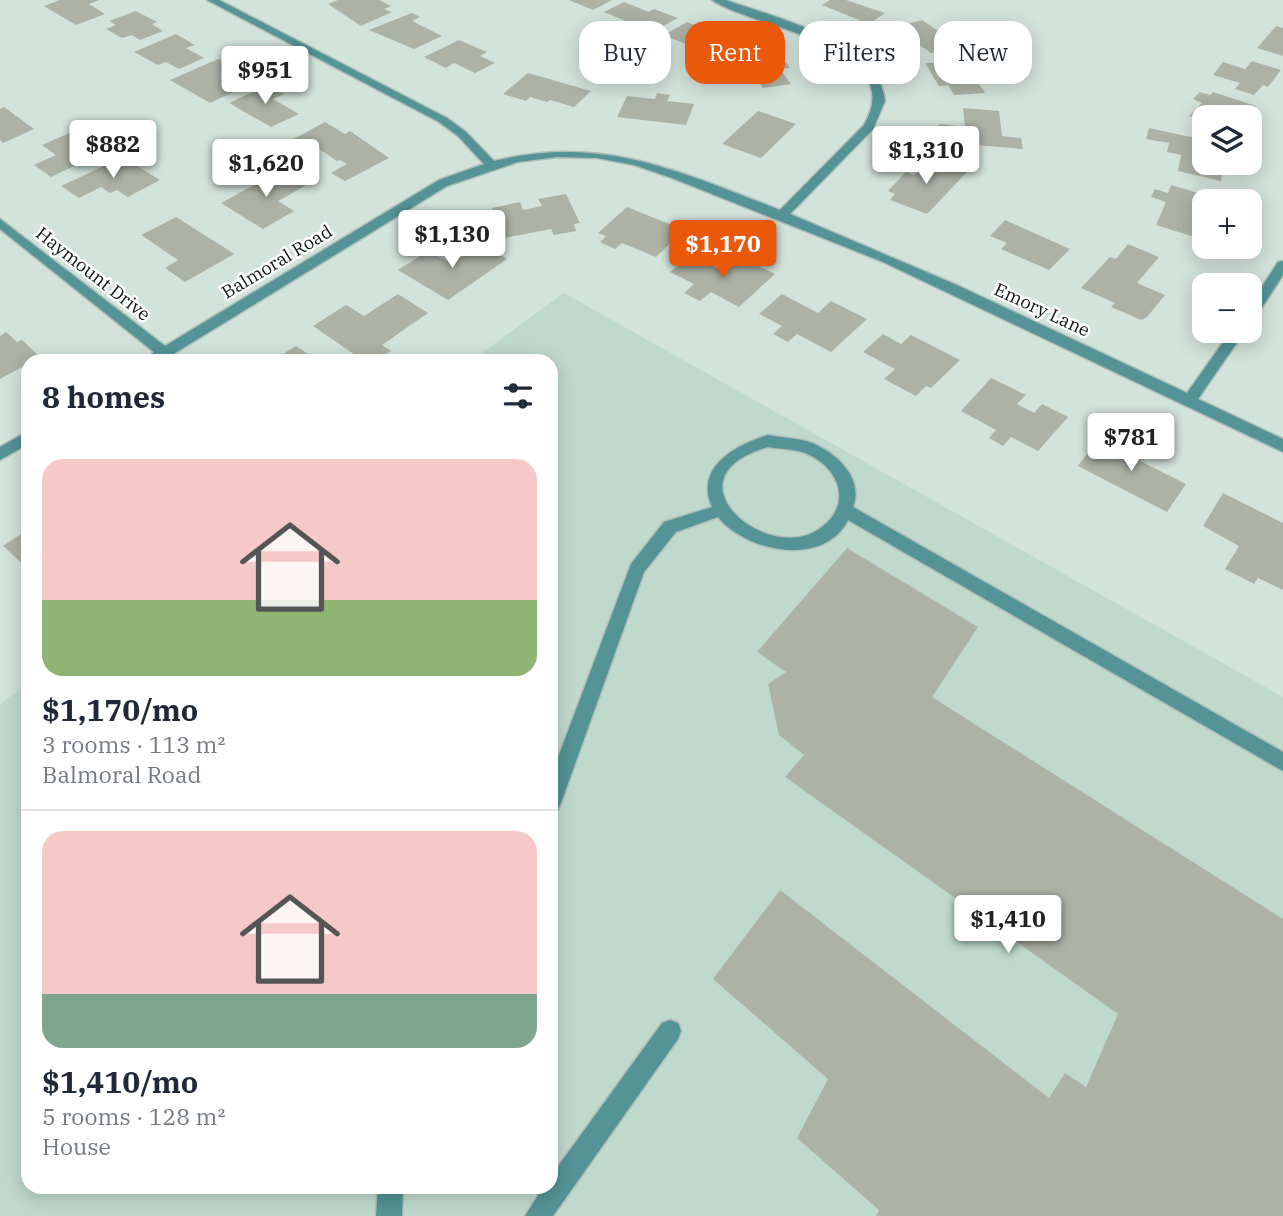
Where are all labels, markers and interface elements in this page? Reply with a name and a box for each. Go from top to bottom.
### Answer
chip: Buy [579,21,671,84]
chip: Rent [685,21,785,84]
chip: Filters [799,21,920,84]
chip: New [934,21,1032,84]
pin: $951 [224,46,306,106]
text: $951 [237,54,293,84]
map controls [1192,105,1262,343]
button: layers [1192,105,1262,175]
pin: $882 [72,120,154,180]
pin: $1,310 [869,127,983,186]
text: $882 [85,128,141,158]
text: $1,310 [888,134,964,164]
pin: $1,620 [209,140,323,199]
text: $1,620 [228,147,304,177]
button: + [1192,189,1262,259]
pin: $1,130 [395,210,509,270]
text: $1,130 [414,218,490,248]
street label: Balmoral Road [217,220,336,304]
pin: $1,170 [666,220,780,280]
street label: Haymount Drive [31,222,155,326]
text: $1,170 [685,228,761,258]
button: − [1192,273,1262,343]
street label: Emory Lane [991,277,1094,342]
text: 8 homes [42,377,165,416]
icon: filters [499,377,537,415]
pin: $781 [1090,414,1172,473]
text: $781 [1103,421,1159,451]
icon: home [227,504,353,630]
text: $1,170/mo [42,690,198,729]
text: 3 rooms · 113 m² [42,729,225,759]
text: Balmoral Road [42,759,202,789]
icon: home [227,876,353,1002]
pin: $1,410 [951,895,1065,955]
text: $1,410 [970,903,1046,933]
text: $1,410/mo [42,1062,198,1101]
text: 5 rooms · 128 m² [42,1101,225,1131]
text: House [42,1131,111,1161]

